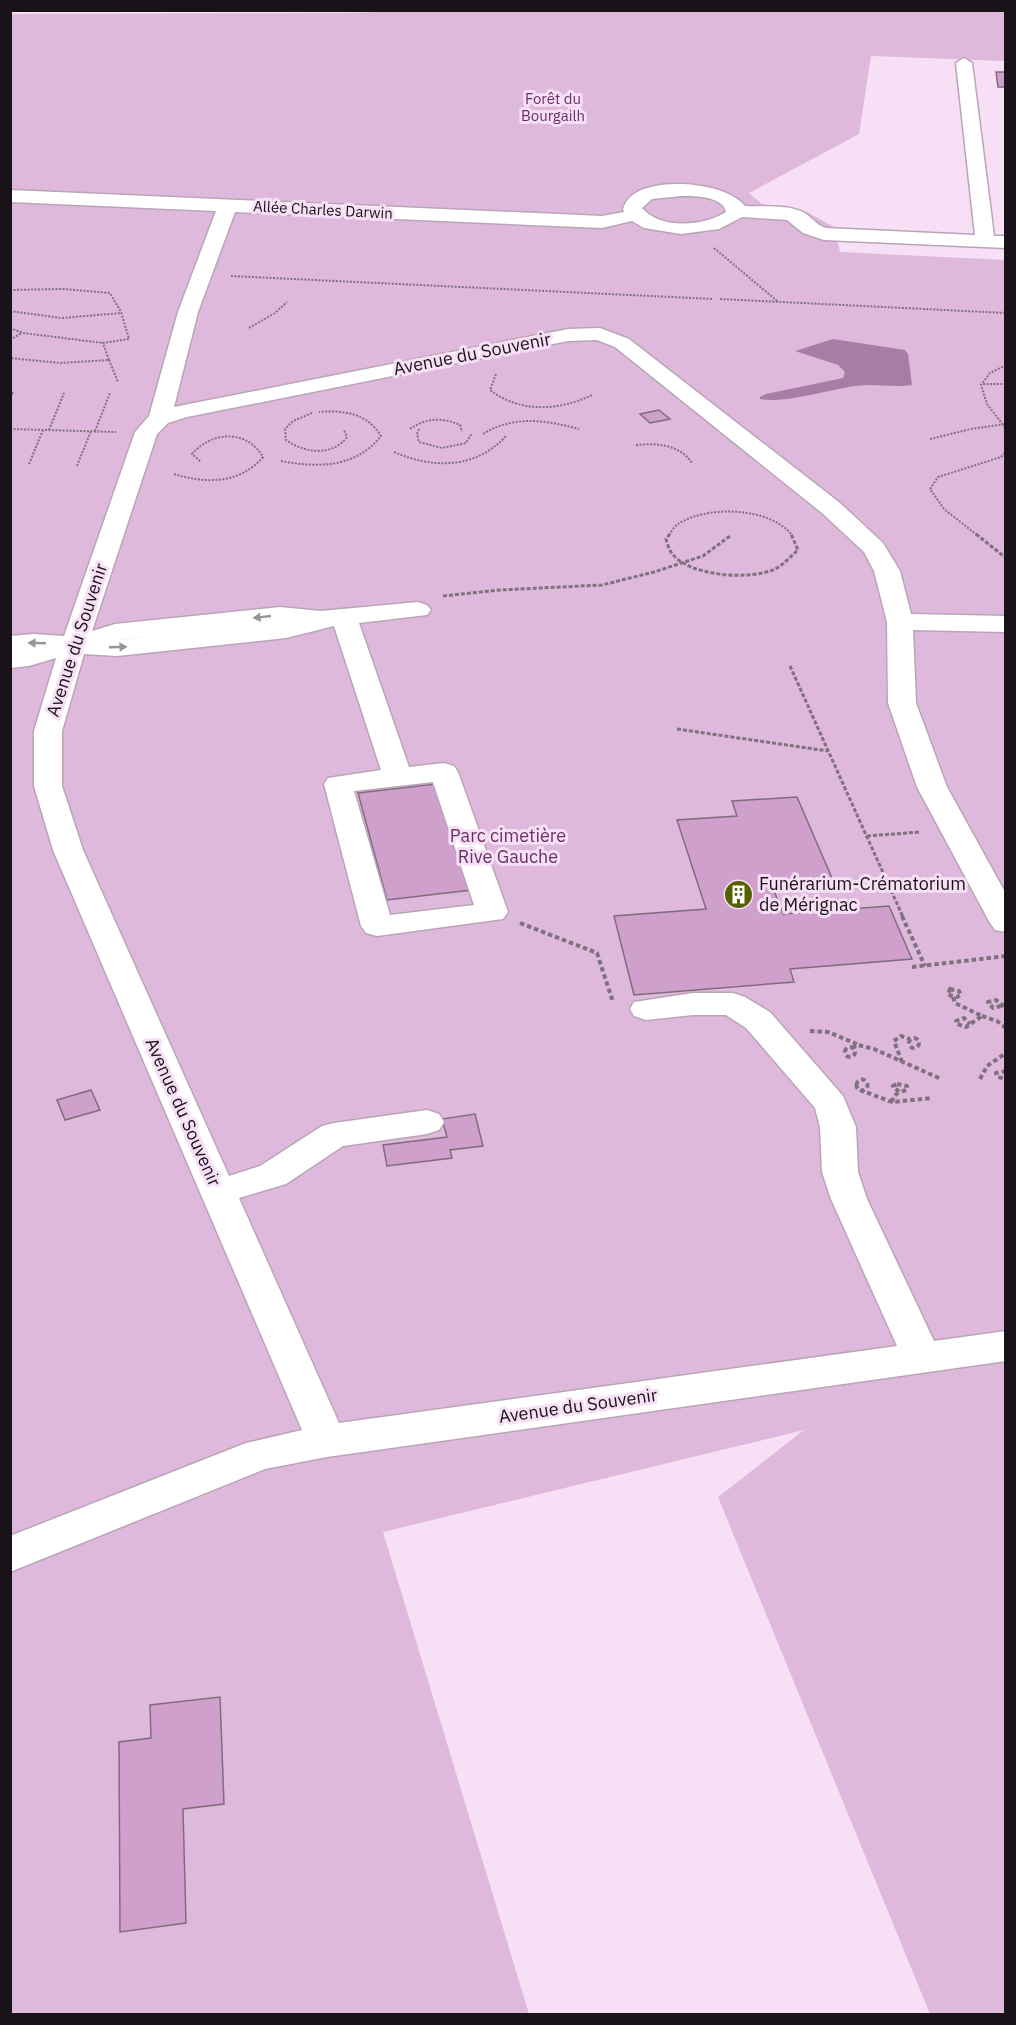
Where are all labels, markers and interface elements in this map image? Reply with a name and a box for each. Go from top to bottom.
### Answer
park label: Forêt du Bourgailh [521,89,585,125]
street label: Allée Charles Darwin [253,196,393,223]
street label: Avenue du Souvenir [391,327,553,380]
street label: Avenue du Souvenir [41,560,112,719]
one-way arrow [253,612,272,622]
one-way arrow [28,638,47,647]
one-way arrow [108,642,127,651]
park label: Parc cimetière Rive Gauche [450,824,566,868]
place label: Funérarium-Crématorium de Mérignac [759,872,966,916]
building icon: Funérarium-Crématorium de Mérignac [722,878,754,910]
street label: Avenue du Souvenir [140,1034,227,1190]
street label: Avenue du Souvenir [497,1383,659,1428]

